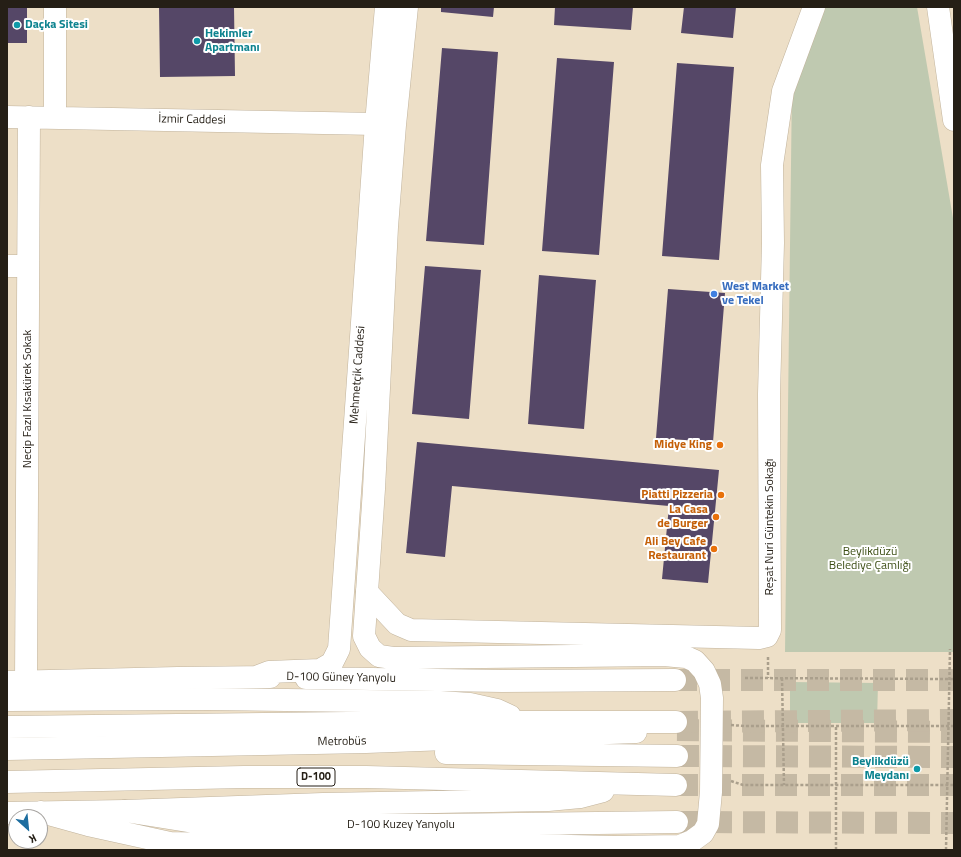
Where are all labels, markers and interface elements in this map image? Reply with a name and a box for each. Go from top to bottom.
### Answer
place label: Daçka Sitesi [25,18,88,32]
marker: Daçka Sitesi [12,20,22,30]
place label: Hekimler Apartmanı [205,27,260,55]
marker: Hekimler Apartmanı [192,36,202,46]
street label: İzmir Caddesi [158,112,226,128]
place label: West Market ve Tekel [722,280,789,308]
marker: West Market ve Tekel [709,289,719,299]
street label: Mehmetçik Caddesi [347,325,369,425]
street label: Necip Fazıl Kısakürek Sokak [21,330,35,468]
place label: Midye King [654,438,712,452]
marker: Midye King [715,440,725,450]
street label: Reşat Nuri Güntekin Sokağı [763,459,777,595]
place label: Piatti Pizzeria [641,488,713,502]
marker: Piatti Pizzeria [716,490,726,500]
place label: La Casa de Burger [657,503,708,531]
marker: La Casa de Burger [711,512,721,522]
place label: Ali Bey Cafe Restaurant [645,535,706,563]
marker: Ali Bey Cafe Restaurant [709,544,719,554]
park label: Beylikdüzü Belediye Çamlığı [829,545,911,573]
street label: D-100 Güney Yanyolu [286,670,396,686]
street label: Metrobüs [317,734,367,750]
place label: Beylikdüzü Meydanı [852,755,909,783]
marker: Beylikdüzü Meydanı [912,764,922,774]
road number: D-100 [297,768,335,786]
north arrow [8,809,48,849]
street label: D-100 Kuzey Yanyolu [347,818,455,832]
text: K [26,830,40,847]

